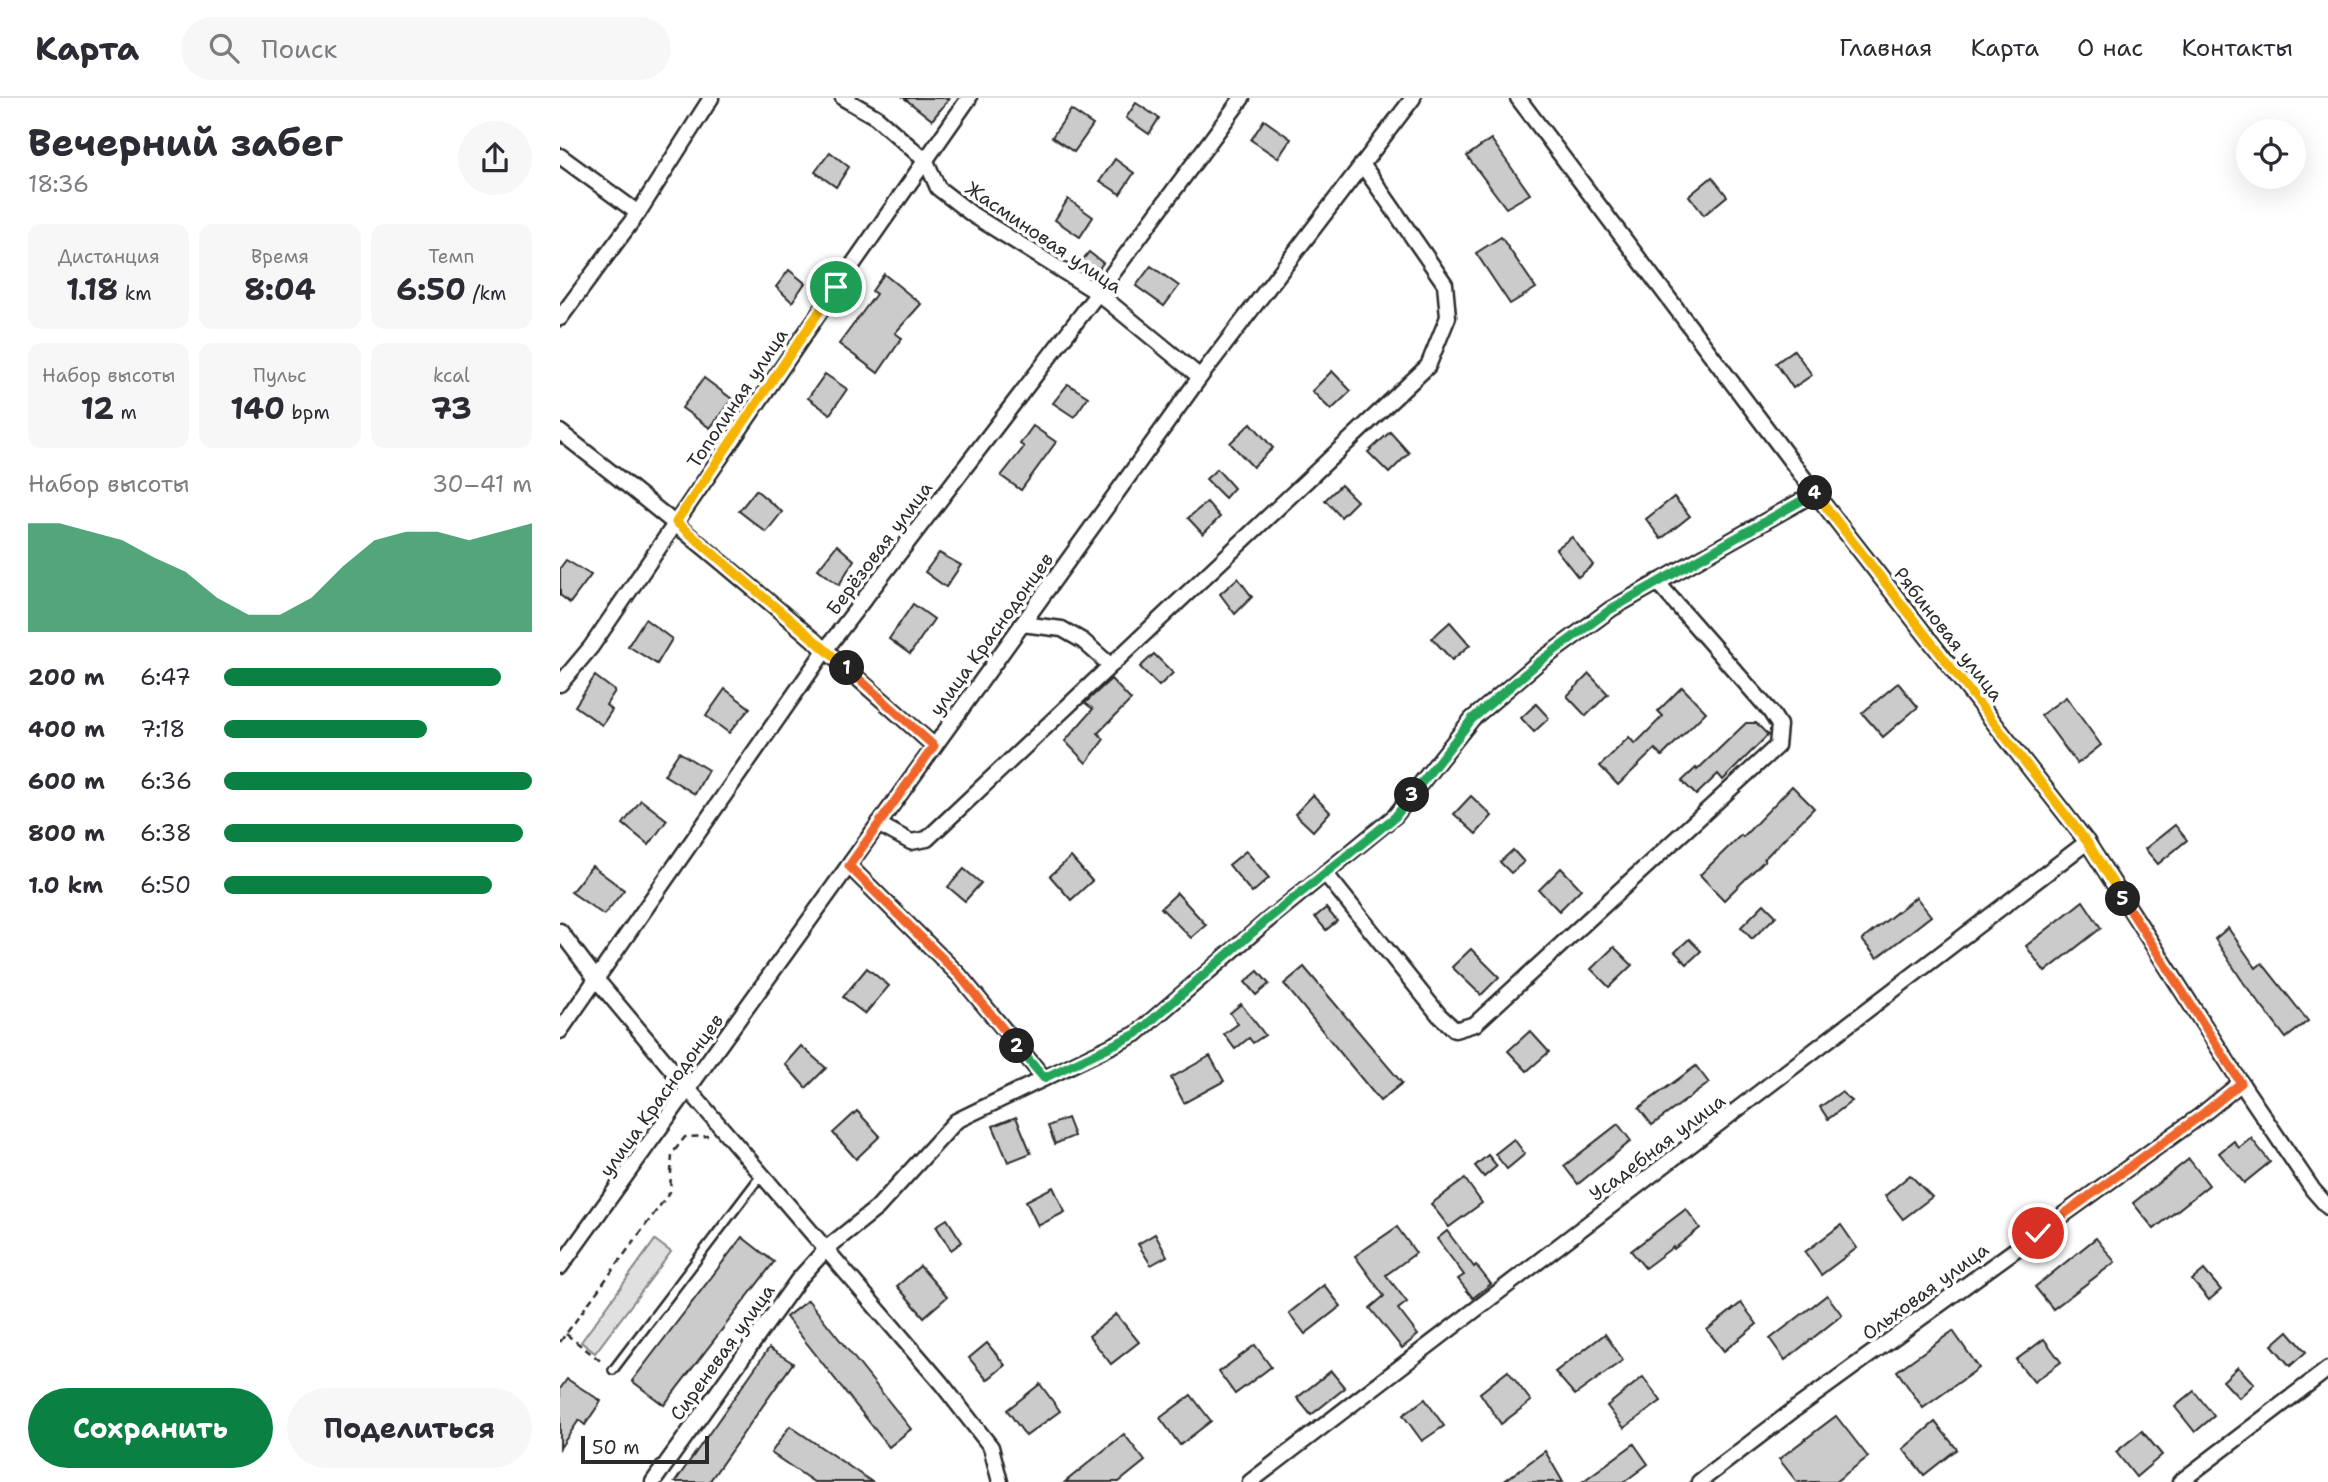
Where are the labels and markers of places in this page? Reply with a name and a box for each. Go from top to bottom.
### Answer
pin [806,257,866,317]
pin: 4 [1798,476,1832,510]
pin: 1 [830,650,864,686]
pin: 3 [1394,778,1430,812]
pin: 5 [2106,882,2140,916]
pin: 2 [1000,1028,1035,1063]
pin [2008,1203,2068,1263]

